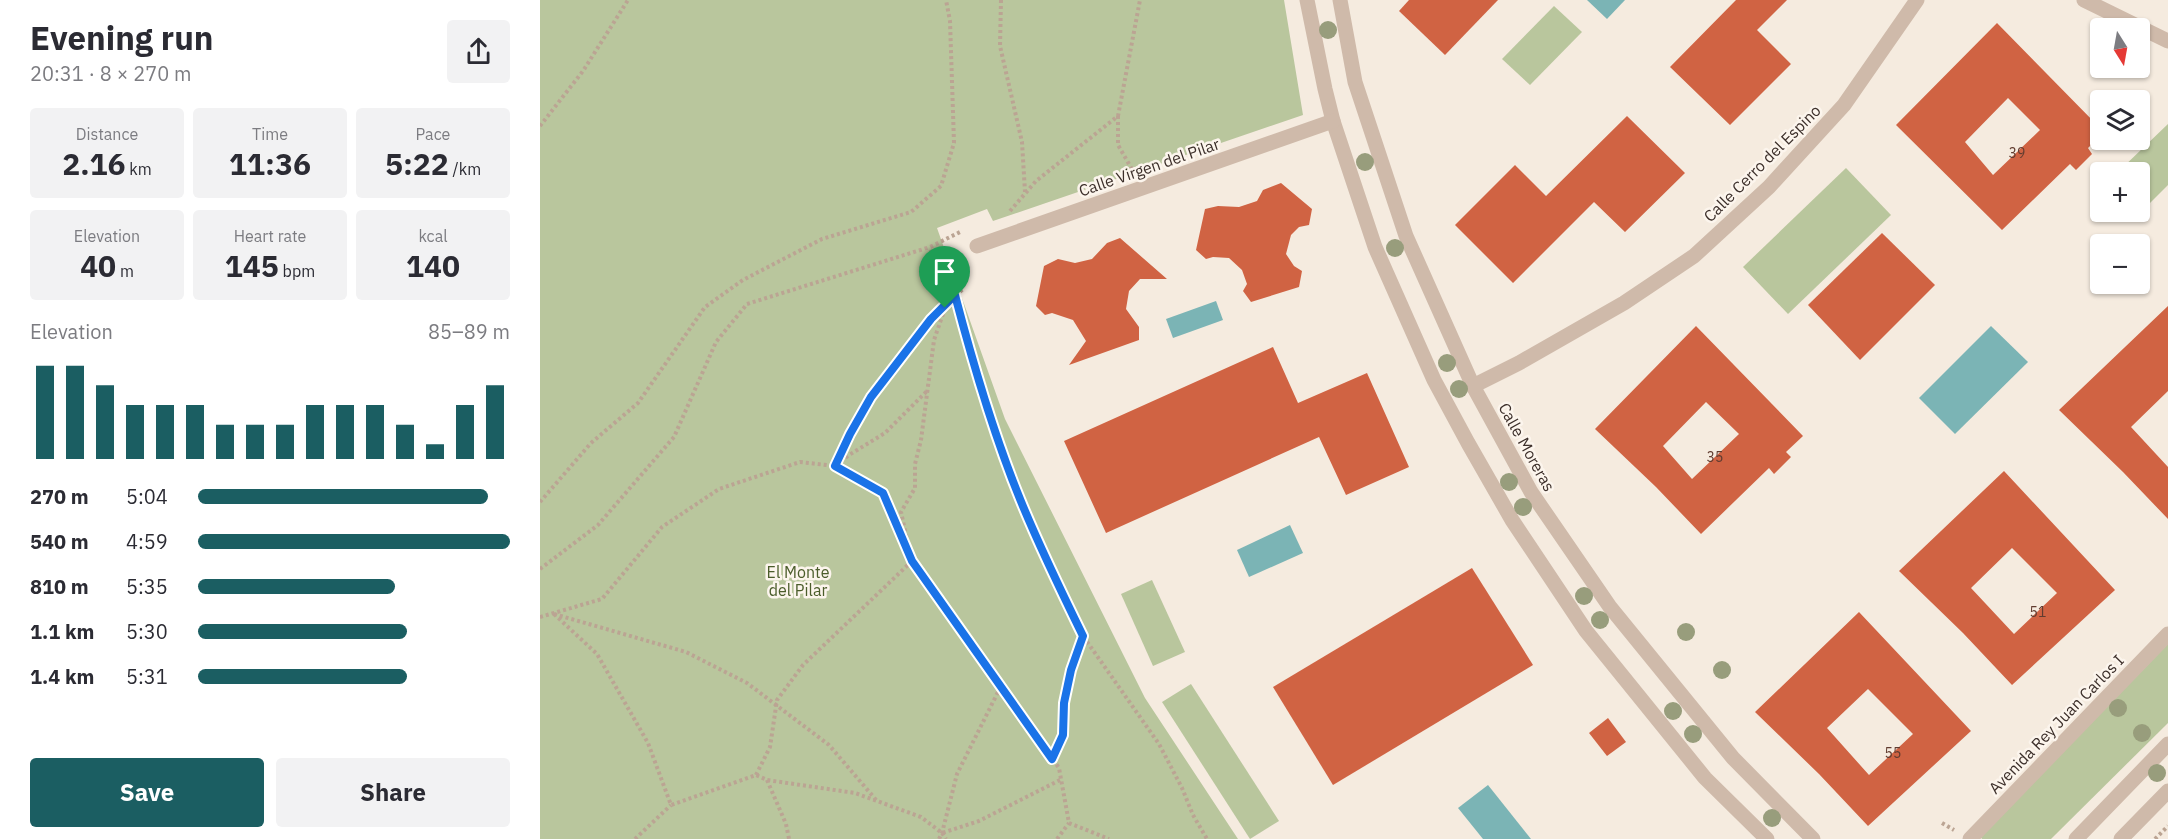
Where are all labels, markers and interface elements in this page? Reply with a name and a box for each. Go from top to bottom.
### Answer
text: Evening run [30,16,214,59]
north arrow [2090,18,2150,78]
map controls [2090,18,2150,294]
button: share [447,20,510,83]
text: 20:31 · 8 × 270 m [30,60,191,87]
button: layers [2090,90,2150,150]
street label: Calle Cerro del Espino [1699,100,1825,226]
text: Distance [76,124,138,144]
text: Time [252,124,288,144]
text: Pace [416,124,450,144]
street label: Calle Virgen del Pilar [1076,133,1222,200]
text: 2.16 [62,144,126,183]
text: 11:36 [229,144,311,183]
text: 5:22 [385,144,449,183]
house number: 39 [2009,144,2025,162]
text: km [126,159,152,179]
text: /km [449,159,481,179]
button: + [2090,162,2150,222]
text: Elevation [74,226,140,246]
text: Heart rate [234,226,306,246]
text: kcal [418,226,448,246]
button: − [2090,234,2150,294]
text: 40 [80,246,116,285]
text: 145 [225,246,279,285]
text: 140 [406,246,460,285]
pin [919,246,970,308]
icon: arrive [928,255,961,288]
text: m [116,261,134,281]
text: bpm [279,261,315,281]
text: Elevation [30,318,113,345]
text: 85–89 m [428,318,510,345]
street label: Calle Moreras [1494,399,1560,495]
house number: 35 [1707,448,1723,466]
text: 270 m [30,483,89,510]
text: 5:04 [126,483,168,510]
text: 540 m [30,528,89,555]
text: 4:59 [126,528,168,555]
park label: El Monte del Pilar [767,562,830,600]
text: 810 m [30,573,89,600]
text: 5:35 [126,573,168,600]
house number: 51 [2030,603,2046,621]
text: 1.1 km [30,618,94,645]
text: 5:30 [126,618,168,645]
street label: Avenida Rey Juan Carlos I [1984,650,2128,798]
text: 1.4 km [30,663,94,690]
text: 5:31 [126,663,168,690]
house number: 55 [1885,744,1901,762]
button: Save [30,758,264,827]
button: Share [276,758,510,827]

